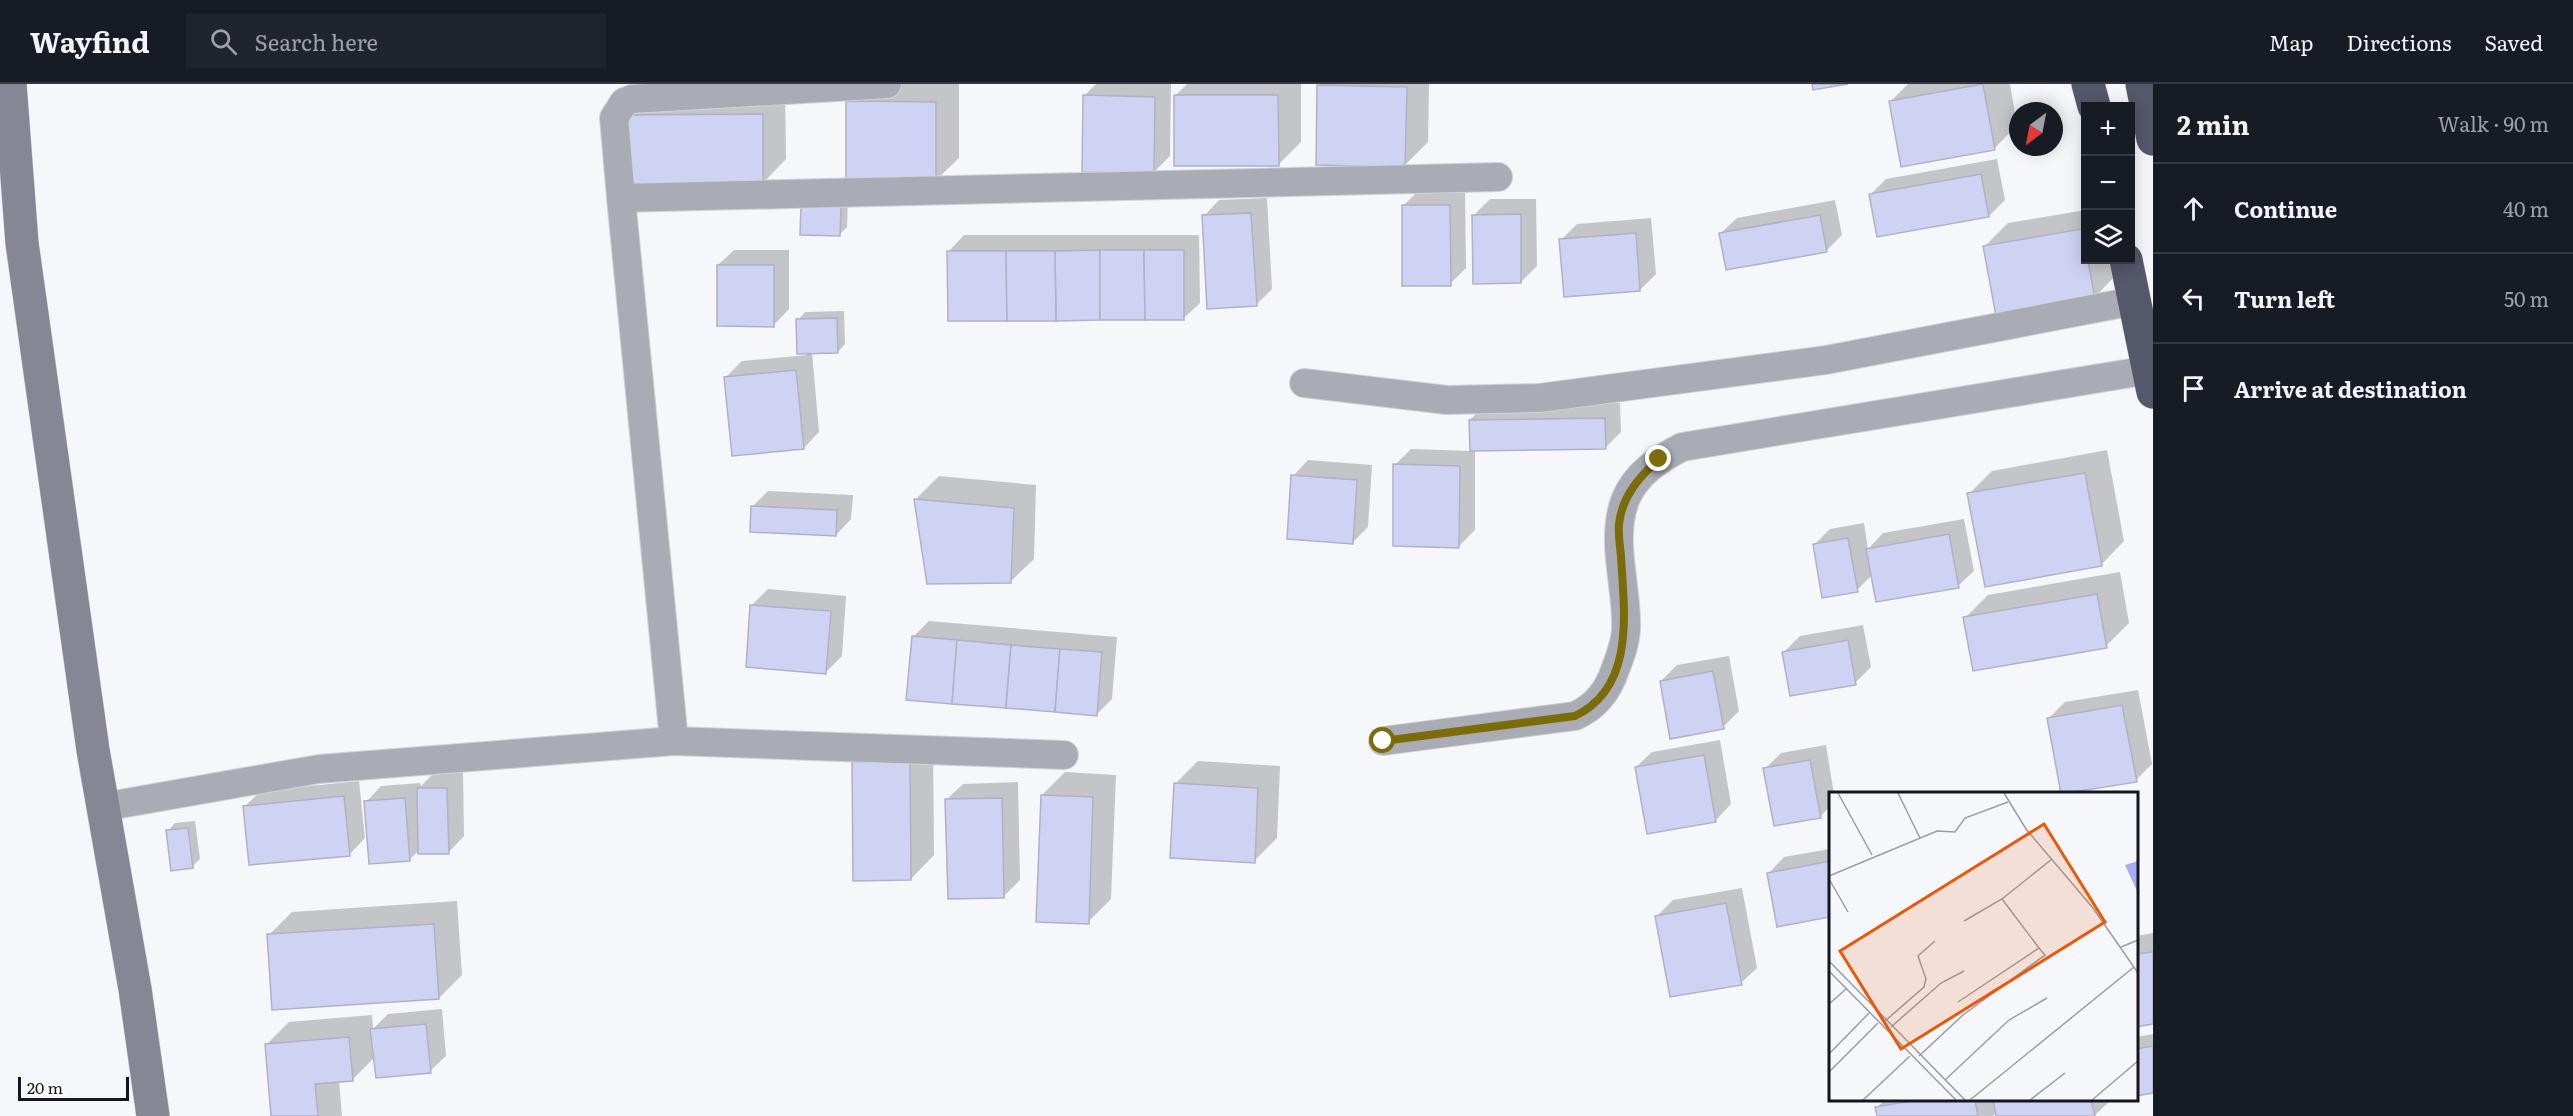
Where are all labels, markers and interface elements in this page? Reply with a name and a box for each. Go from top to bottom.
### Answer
search box [186,14,606,68]
text: Wayfind [30,20,150,62]
icon: search [207,25,240,58]
text: Search here [255,25,378,58]
text: Map [2269,26,2314,57]
text: Directions [2347,26,2452,57]
text: Saved [2485,26,2543,57]
north arrow [2009,102,2063,156]
map controls [2081,102,2135,264]
button: + [2081,102,2135,156]
text: 2 min [2177,104,2250,143]
text: Walk · 90 m [2438,108,2549,138]
button: − [2081,156,2135,210]
icon: ahead [2177,192,2210,225]
text: Continue [2234,192,2337,225]
text: 40 m [2503,193,2549,223]
button: layers [2081,210,2135,264]
icon: left [2177,282,2210,315]
text: Turn left [2234,282,2335,315]
text: 50 m [2504,283,2549,313]
icon: arrive [2177,372,2210,405]
text: Arrive at destination [2234,372,2467,405]
route end [1645,445,1671,471]
route start [1369,727,1395,753]
inset map [1829,792,2138,1101]
scale bar [18,1074,129,1102]
text: 20 m [27,1075,63,1099]

